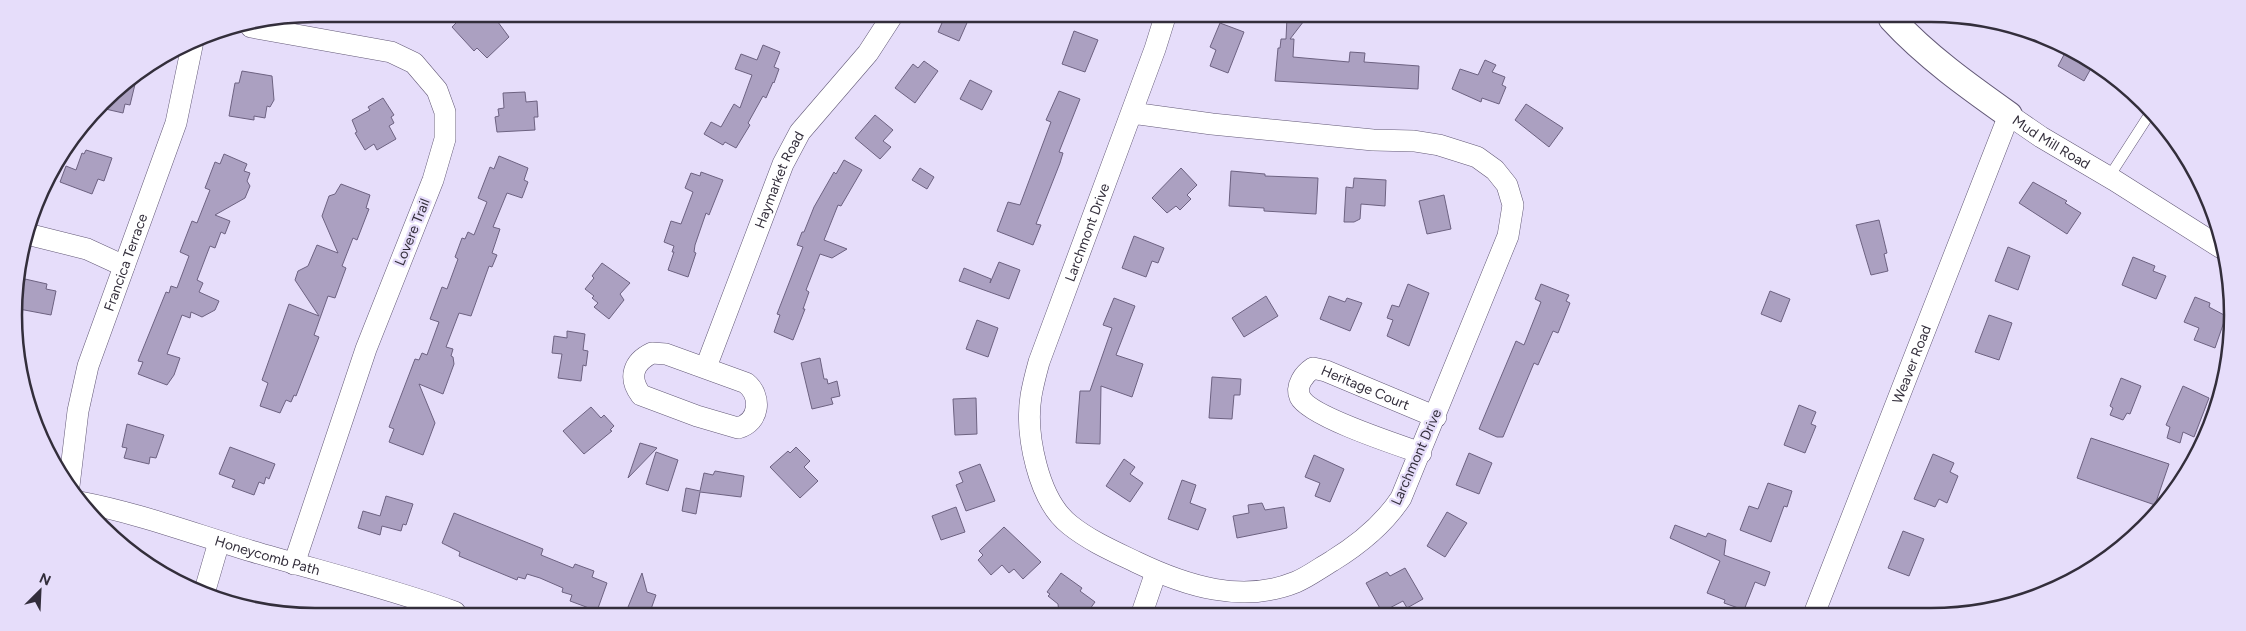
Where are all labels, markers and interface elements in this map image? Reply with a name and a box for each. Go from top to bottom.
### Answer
street label: Mud Mill Road [2009,112,2093,173]
street label: Haymarket Road [751,129,808,231]
street label: Larchmont Drive [1061,181,1114,284]
street label: Lovere Trail [391,196,434,268]
street label: Francica Terrace [101,211,152,314]
street label: Weaver Road [1889,323,1935,406]
street label: Heritage Court [1319,362,1412,414]
street label: Larchmont Drive [1388,406,1445,508]
street label: Honeycomb Path [213,532,322,579]
north arrow [15,566,65,616]
text: N [37,570,53,590]

